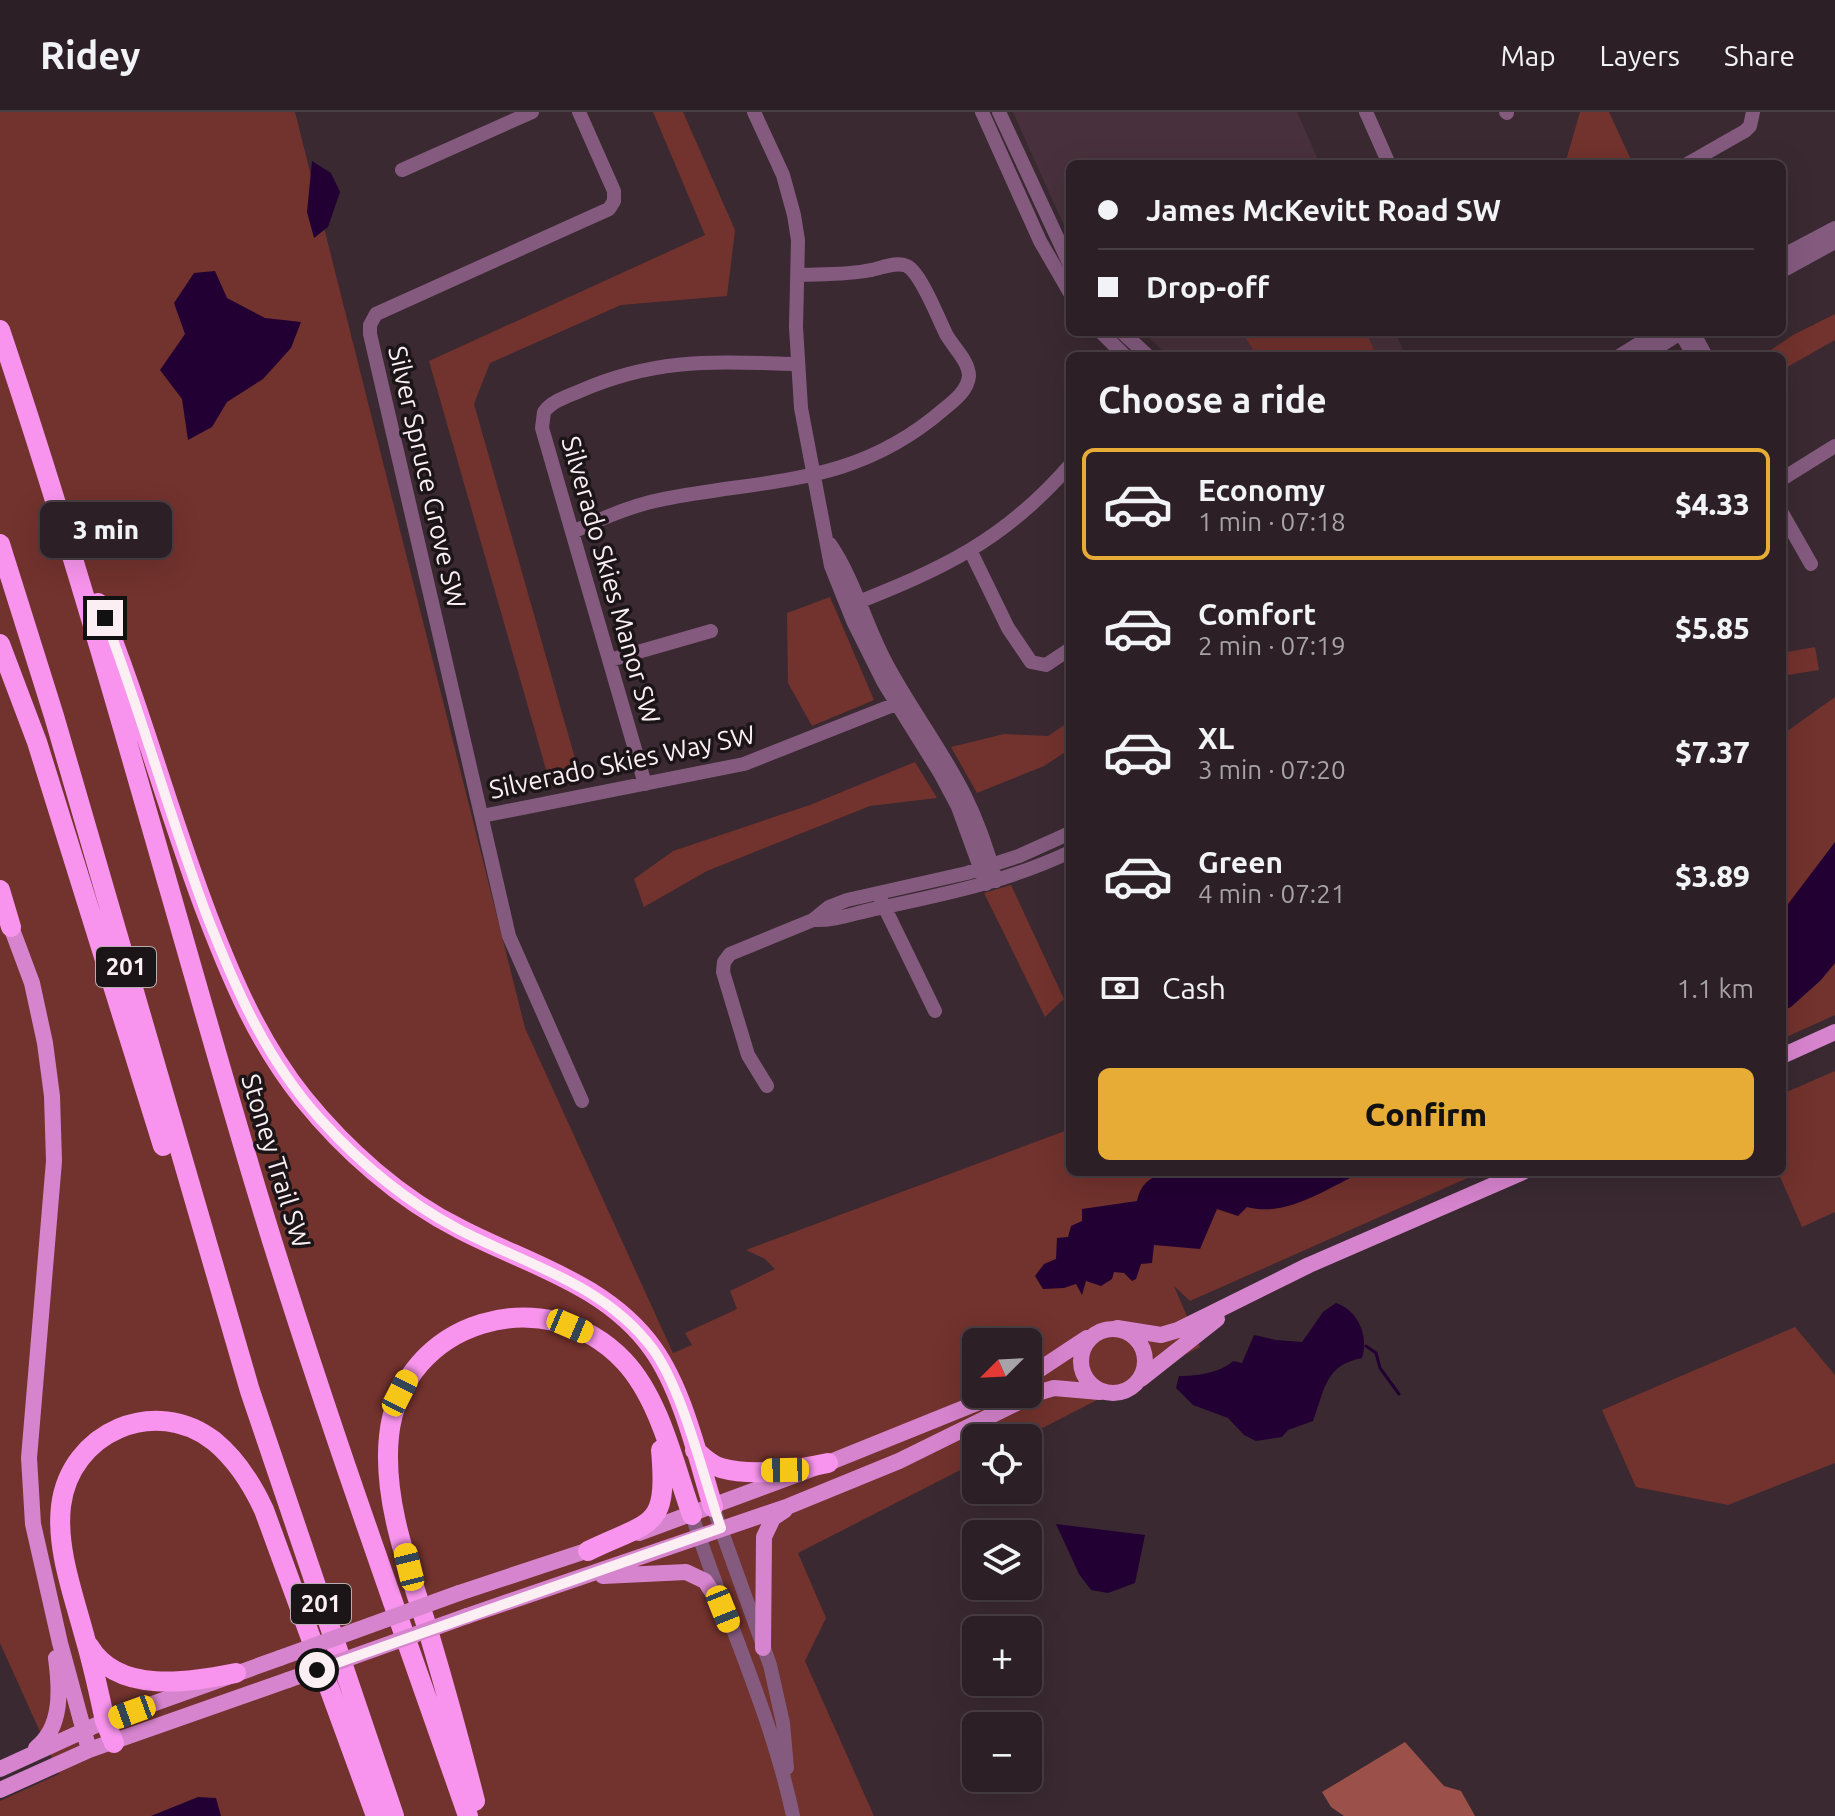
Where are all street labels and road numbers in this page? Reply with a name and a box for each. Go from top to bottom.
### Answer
street label: Silver Spruce Grove SW [383,343,472,611]
street label: Silverado Skies Manor SW [557,433,666,727]
street label: Silverado Skies Way SW [486,719,757,804]
road number: 201 [96,947,156,987]
street label: Stoney Trail SW [236,1070,317,1251]
road number: 201 [291,1584,351,1624]

